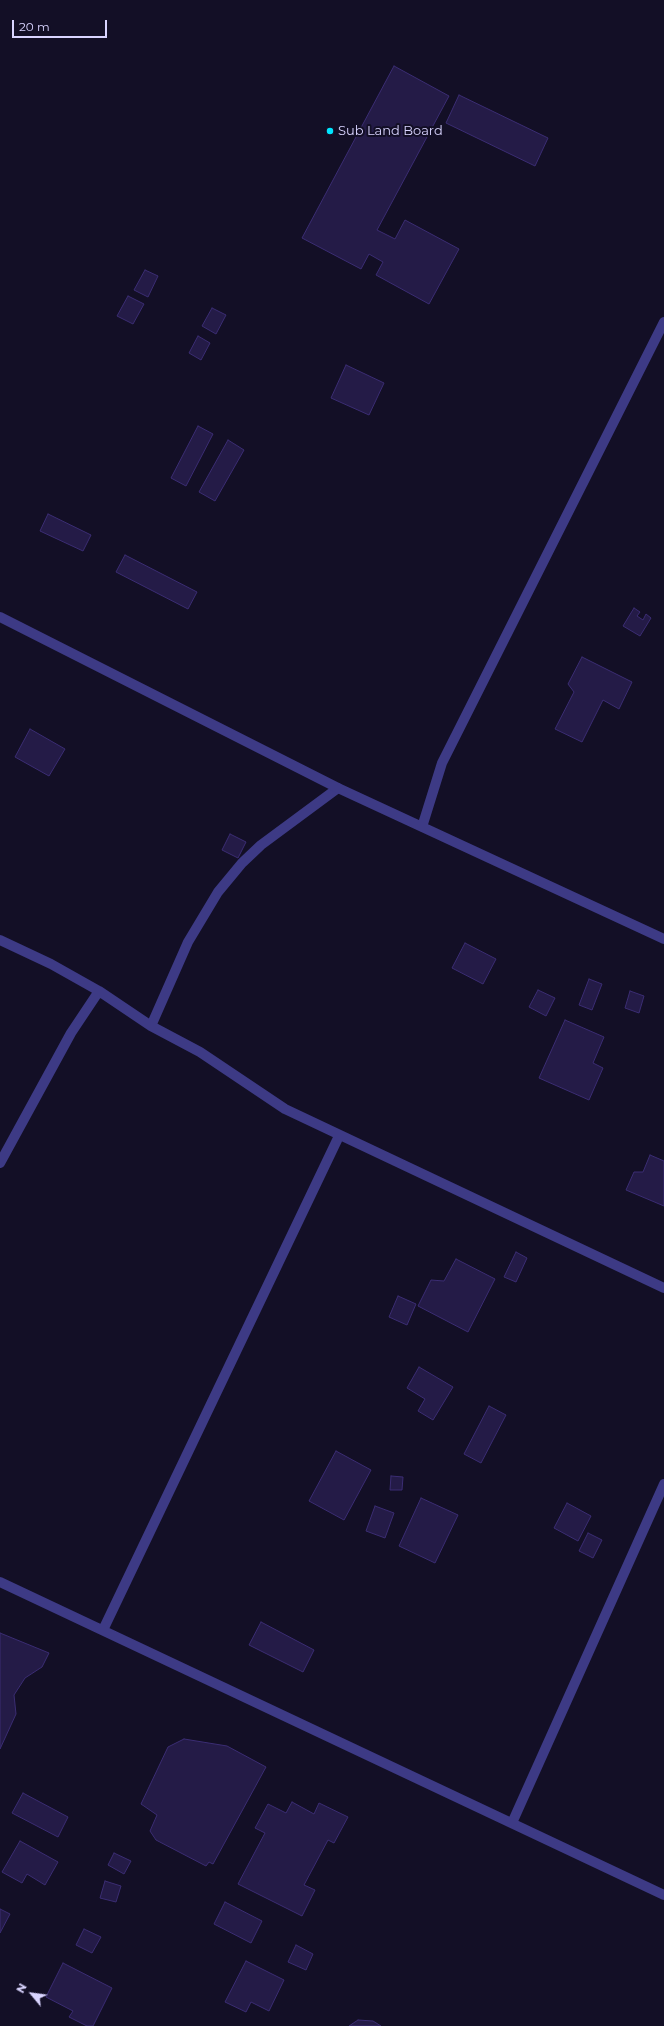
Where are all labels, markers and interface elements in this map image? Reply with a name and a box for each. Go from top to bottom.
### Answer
scale bar [14,12,109,38]
text: 20 m [19,19,50,34]
place label: Sub Land Board [338,123,443,139]
marker: Sub Land Board [325,126,335,136]
north arrow [12,1974,52,2014]
text: N [13,1981,30,1995]

